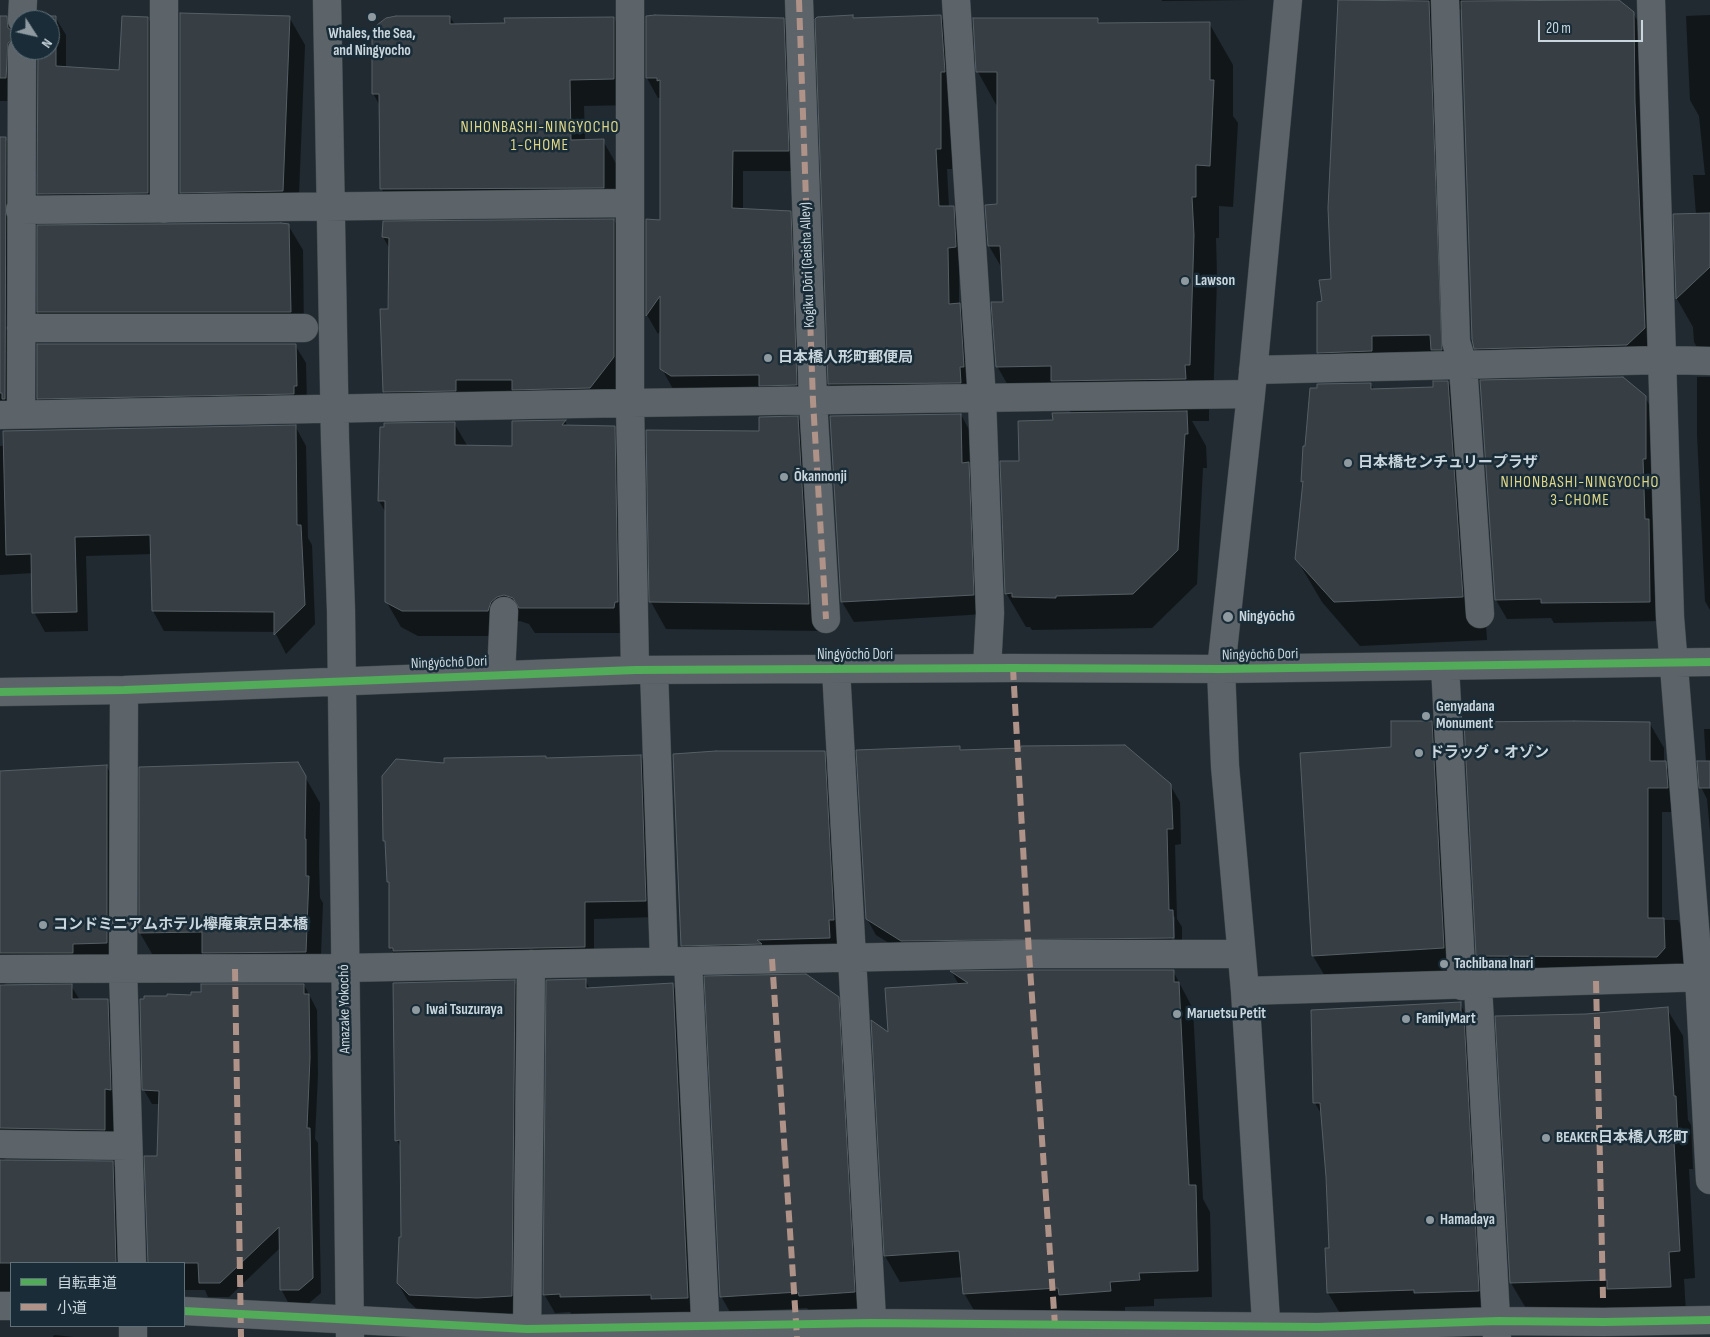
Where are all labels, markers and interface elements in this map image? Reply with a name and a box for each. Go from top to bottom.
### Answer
north arrow [10,10,60,60]
scale bar [1540,10,1645,42]
marker: Whales, the Sea, and Ningyocho [366,11,378,23]
text: 20 m [1546,19,1571,38]
place label: Whales, the Sea, and Ningyocho [328,25,416,60]
text: N [38,35,56,51]
district label: NIHONBASHI-NINGYOCHO 1-CHOME [458,118,622,156]
street label: Kogiku Dōri (Geisha Alley) [797,202,819,328]
place label: Lawson [1195,272,1235,290]
marker: Lawson [1179,275,1191,287]
place label: 日本橋人形町郵便局 [778,349,913,367]
marker: 日本橋人形町郵便局 [762,352,774,364]
place label: 日本橋センチュリープラザ [1358,454,1538,472]
marker: 日本橋センチュリープラザ [1342,457,1354,469]
place label: Ōkannonji [794,468,847,486]
marker: Ōkannonji [778,471,790,483]
district label: NIHONBASHI-NINGYOCHO 3-CHOME [1498,473,1662,511]
place label: Ningyōchō [1239,608,1295,626]
marker: Ningyōchō [1221,610,1235,624]
street label: Ningyōchō Dori [1222,645,1298,665]
street label: Ningyōchō Dori [817,646,893,664]
street label: Ningyōchō Dori [411,653,487,673]
place label: Genyadana Monument [1436,698,1495,733]
marker: Genyadana Monument [1420,710,1432,722]
place label: ドラッグ・オゾン [1429,744,1549,762]
marker: ドラッグ・オゾン [1413,747,1425,759]
place label: コンドミニアムホテル欅庵東京日本橋 [53,916,308,934]
marker: コンドミニアムホテル欅庵東京日本橋 [37,919,49,931]
place label: Tachibana Inari [1454,955,1533,973]
marker: Tachibana Inari [1438,958,1450,970]
street label: Amazake Yokochō [335,964,355,1054]
place label: Iwai Tsuzuraya [426,1001,503,1019]
marker: Iwai Tsuzuraya [410,1004,422,1016]
place label: Maruetsu Petit [1187,1005,1266,1023]
marker: Maruetsu Petit [1171,1008,1183,1020]
place label: FamilyMart [1416,1010,1476,1028]
marker: FamilyMart [1400,1013,1412,1025]
place label: BEAKER日本橋人形町 [1556,1129,1688,1147]
marker: BEAKER日本橋人形町 [1540,1132,1552,1144]
place label: Hamadaya [1440,1211,1495,1229]
marker: Hamadaya [1424,1214,1436,1226]
legend [10,1262,185,1327]
text: 自転車道 [57,1274,117,1293]
text: 小道 [57,1299,87,1318]

